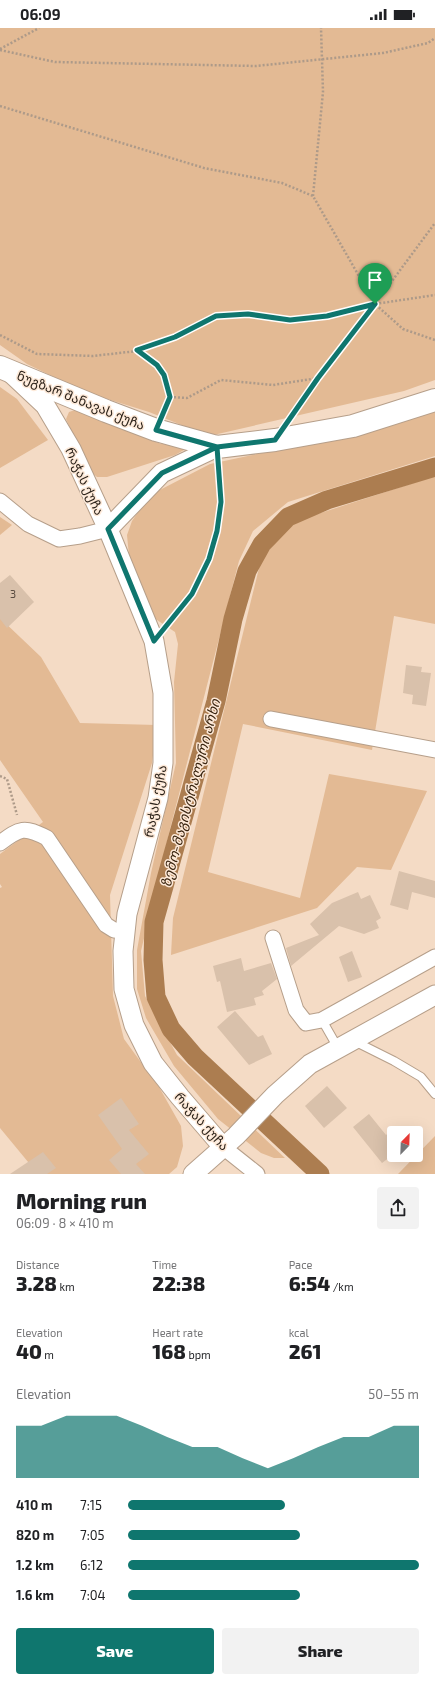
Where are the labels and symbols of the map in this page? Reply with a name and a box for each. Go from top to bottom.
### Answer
pin [358,263,392,304]
street label: ნუგზარ შანავას ქუჩა [15,367,147,433]
street label: რაჭას ქუჩა [62,444,108,518]
house number: 3 [10,587,16,600]
water label: ზემო-მაგისტრალური არხი [157,696,225,889]
street label: რაჭას ქუჩა [140,764,170,838]
street label: რაჭას ქუჩა [172,1088,232,1154]
north arrow [387,1126,423,1162]

